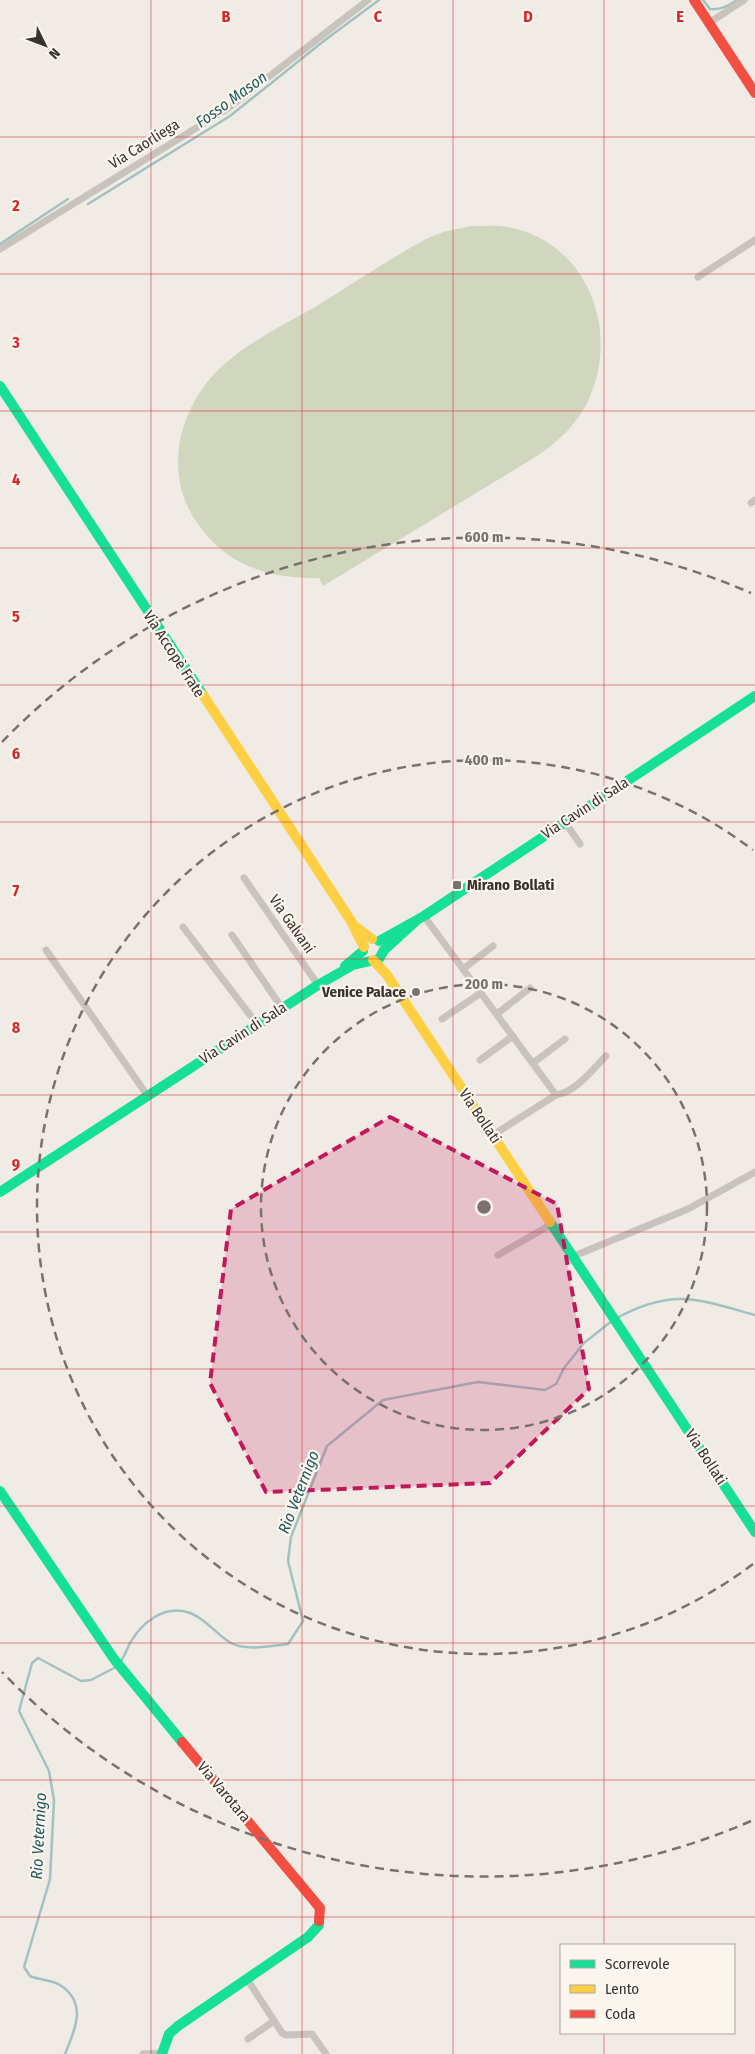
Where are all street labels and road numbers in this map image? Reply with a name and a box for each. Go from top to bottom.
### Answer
street label: Via Caorliega [106,115,182,173]
street label: Via Accopè Frate [139,607,209,701]
street label: Via Cavin di Sala [538,773,632,843]
street label: Via Galvani [265,891,319,957]
street label: Via Cavin di Sala [196,998,290,1068]
street label: Via Bollati [455,1085,505,1147]
street label: Via Bollati [681,1426,731,1488]
street label: Via Varotara [193,1758,255,1826]

